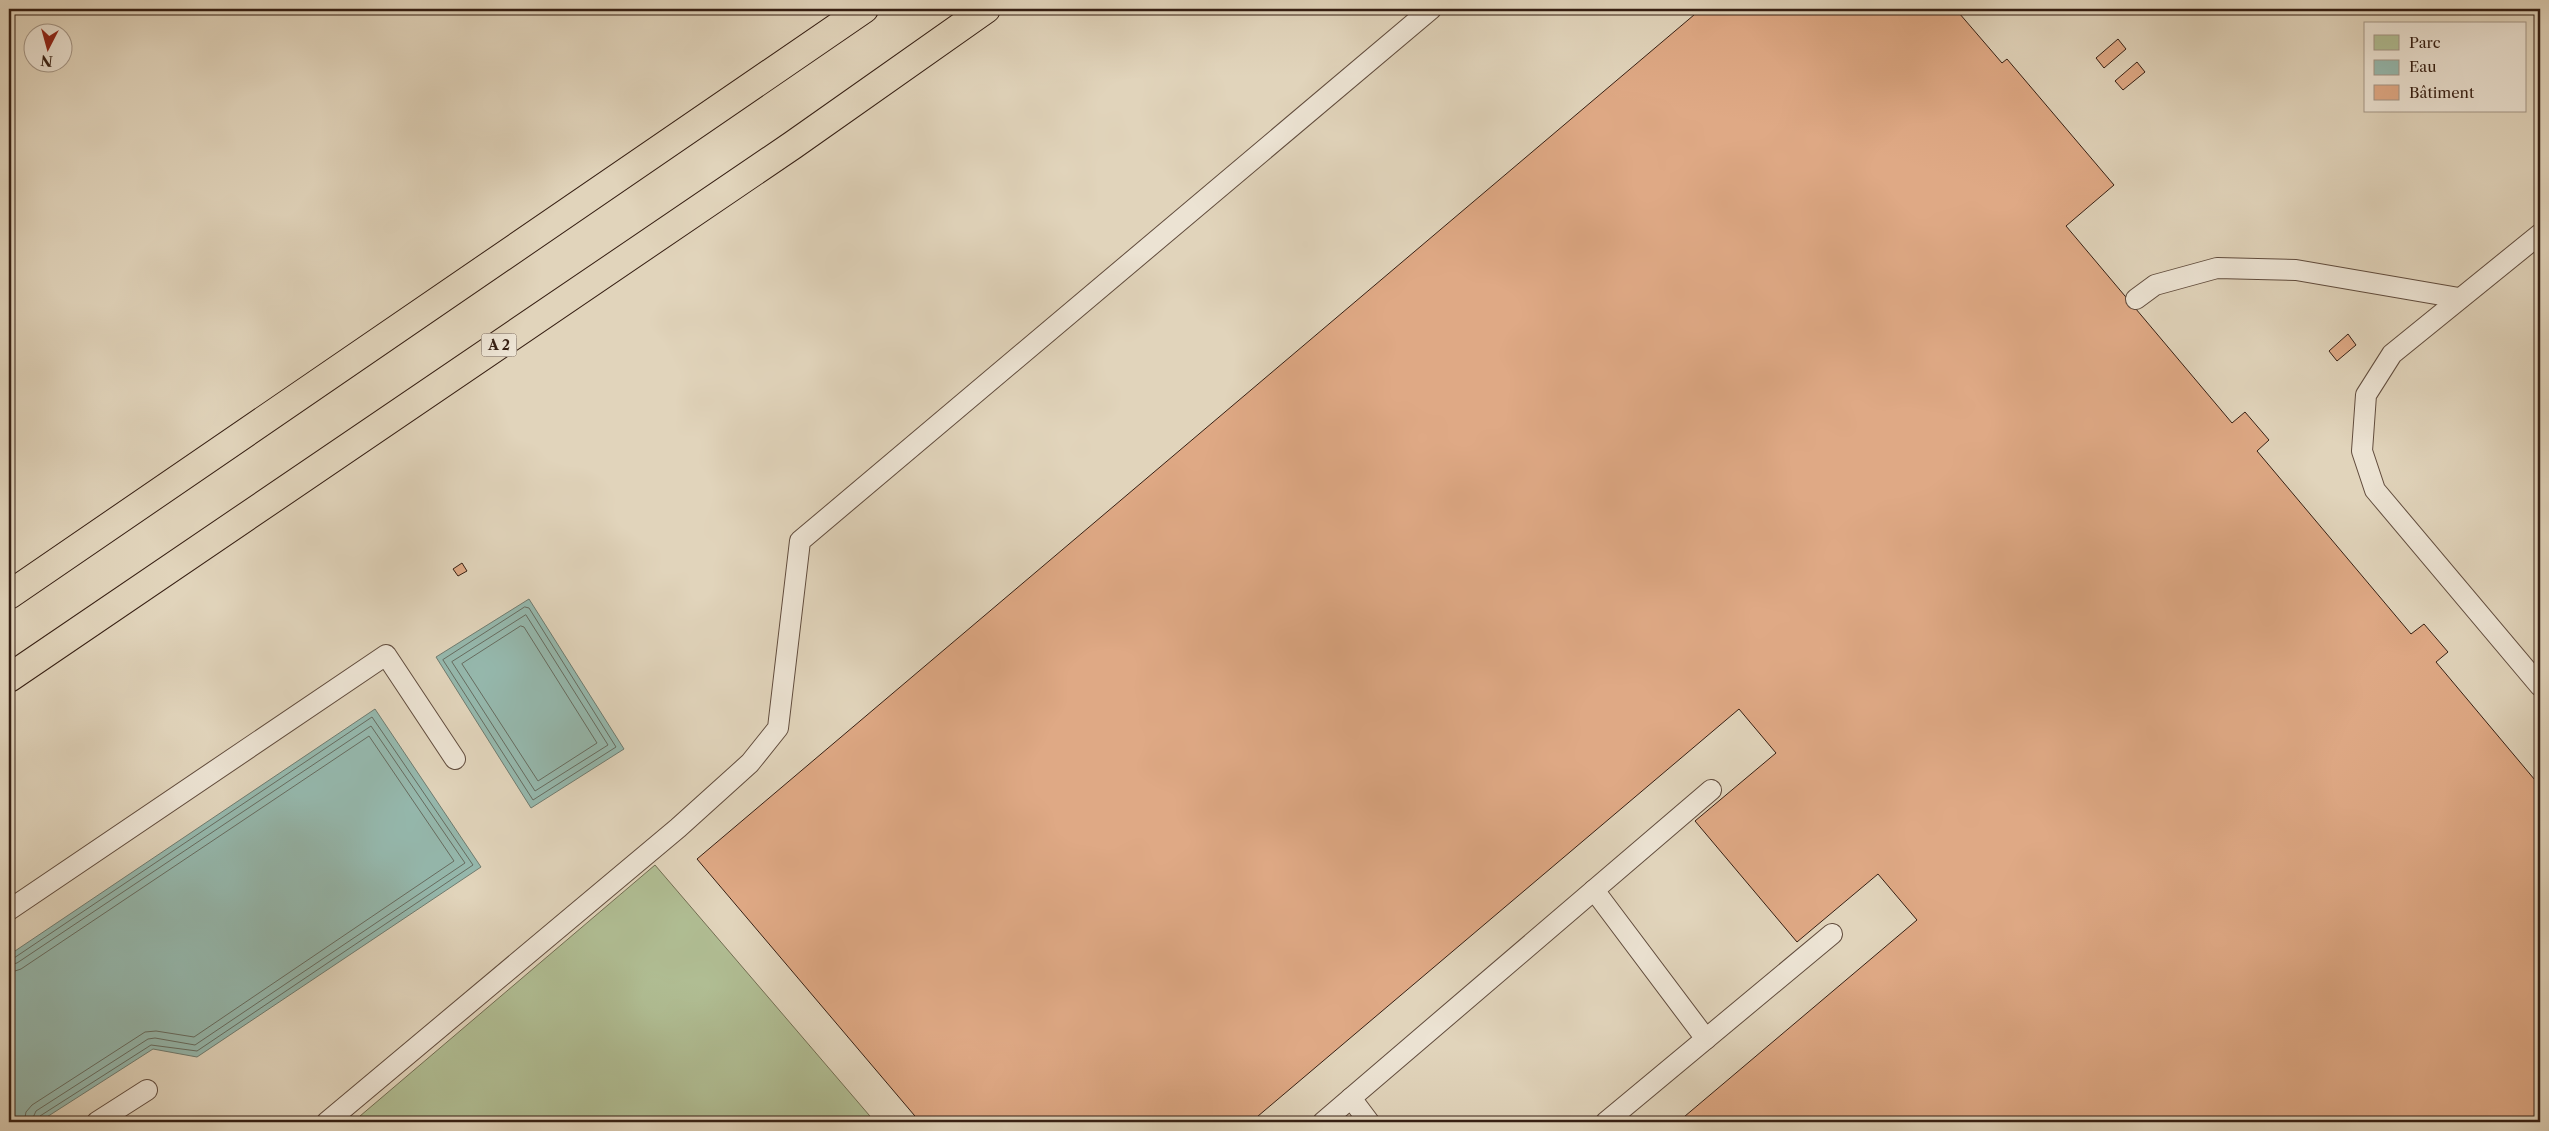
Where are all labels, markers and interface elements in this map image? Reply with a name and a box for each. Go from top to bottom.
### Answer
north arrow [22,22,72,72]
legend [2364,22,2526,112]
text: Parc [2409,33,2441,52]
text: N [40,51,54,71]
text: Eau [2409,57,2437,76]
text: Bâtiment [2409,83,2475,102]
road number: A 2 [482,334,516,356]

